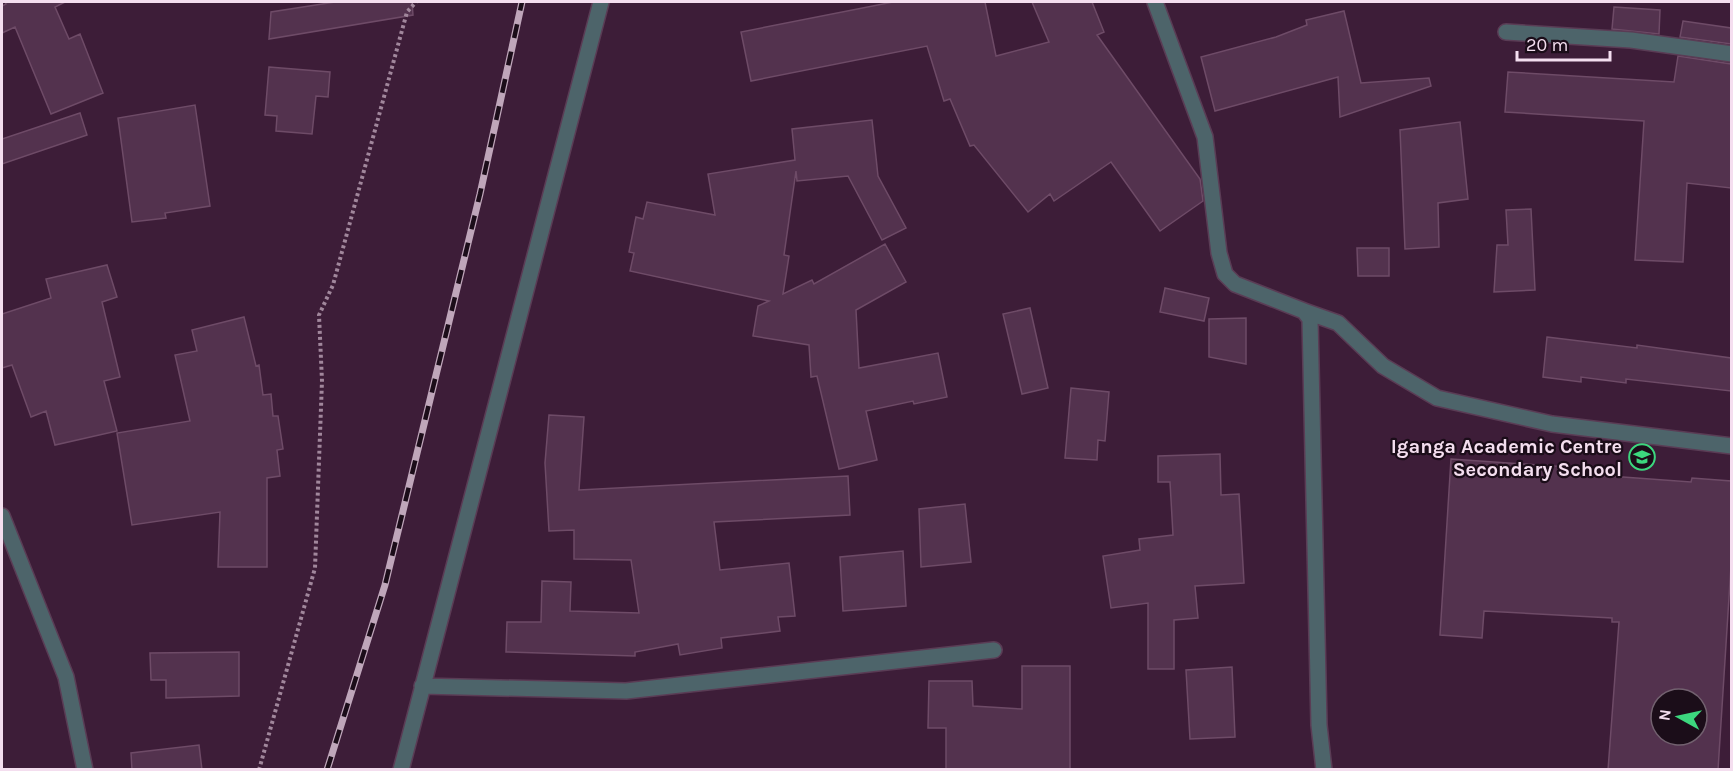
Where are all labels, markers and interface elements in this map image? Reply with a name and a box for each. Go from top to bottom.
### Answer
scale bar [1517,24,1610,62]
text: 20 m [1526,34,1568,56]
place label: Iganga Academic Centre Secondary School [1391,435,1622,481]
school or university icon: Iganga Academic Centre Secondary School [1627,442,1657,472]
north arrow [1649,687,1709,747]
text: N [1654,708,1675,722]

